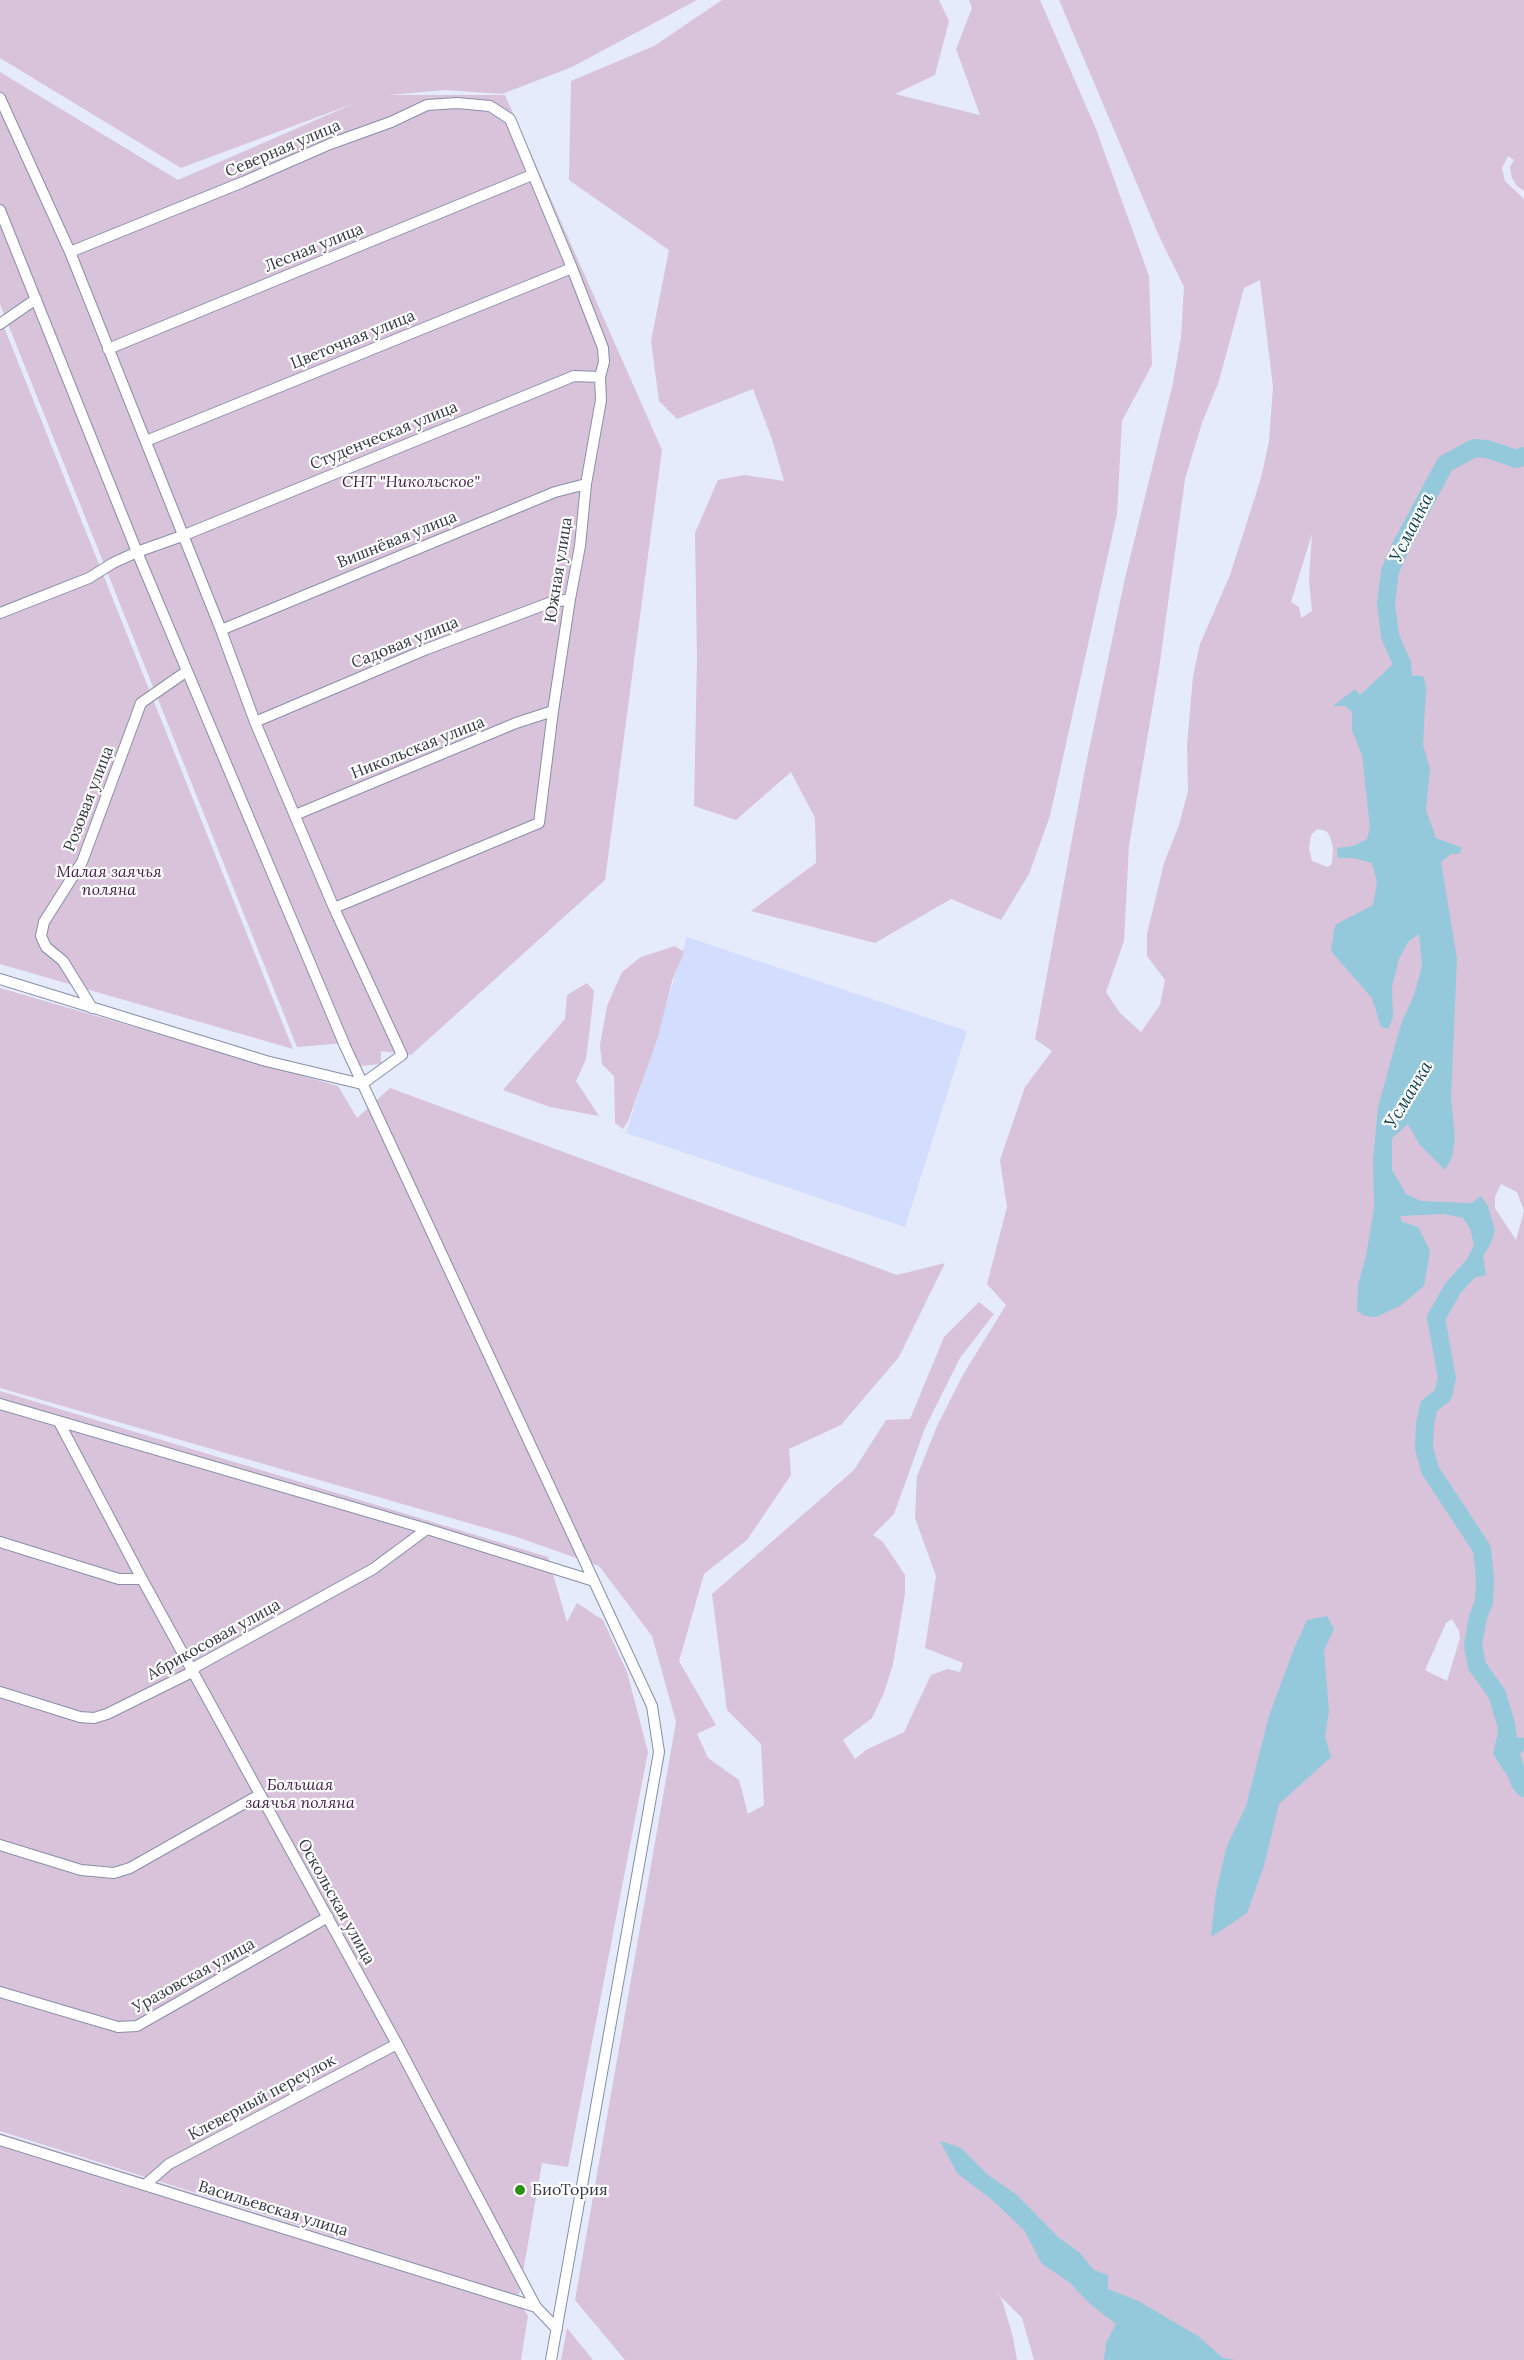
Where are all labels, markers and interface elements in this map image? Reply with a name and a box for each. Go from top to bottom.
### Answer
street label: Северная улица [222,116,344,182]
street label: Лесная улица [262,219,366,277]
street label: Цветочная улица [288,306,418,374]
street label: Студенческая улица [307,398,461,474]
park label: СНТ "Никольское" [342,472,480,492]
water label: Усманка [1386,490,1438,566]
street label: Вишнёвая улица [334,507,460,573]
street label: Южная улица [541,516,577,624]
street label: Садовая улица [349,613,461,673]
street label: Никольская улица [349,712,487,784]
street label: Розовая улица [60,744,118,854]
park label: Малая заячья поляна [56,862,162,900]
water label: Усманка [1381,1058,1437,1132]
street label: Абрикосовая улица [144,1595,284,1685]
park label: Большая заячья поляна [245,1775,355,1813]
street label: Оскольская улица [293,1836,379,1968]
street label: Уразовская улица [129,1934,259,2018]
street label: Клеверный переулок [185,2051,339,2145]
street label: Васильевская улица [196,2177,350,2241]
place label: БиоТория [532,2180,608,2200]
marker: БиоТория [513,2183,527,2197]

